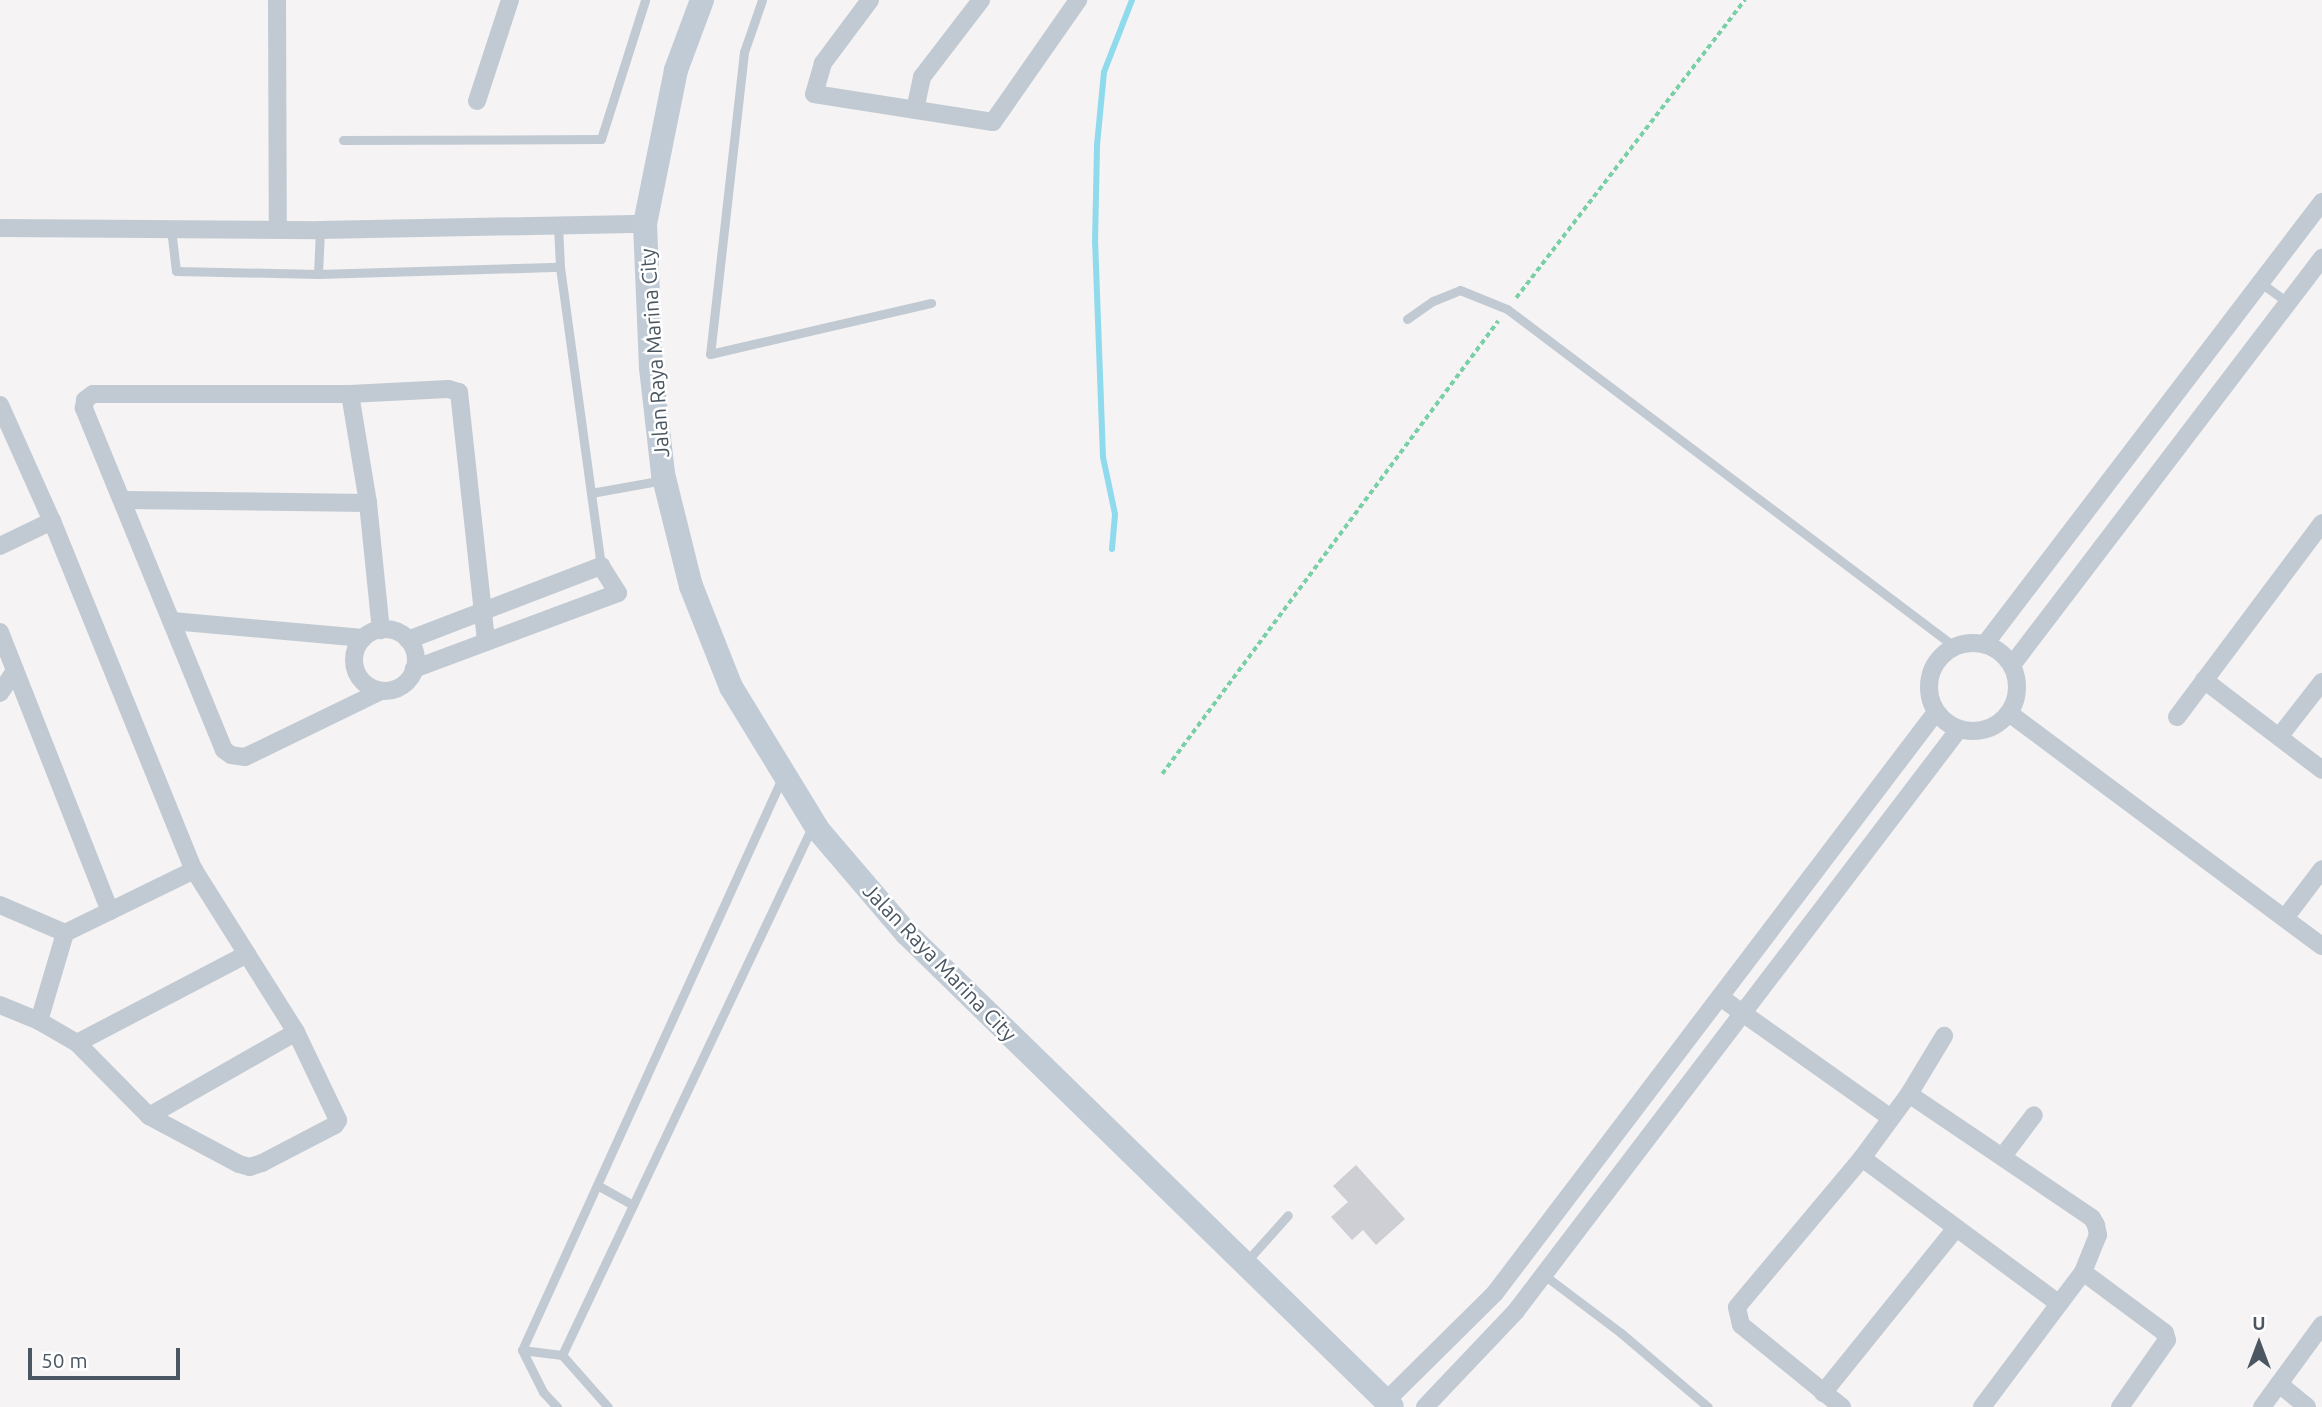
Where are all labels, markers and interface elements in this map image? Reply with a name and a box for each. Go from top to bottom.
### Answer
street label: Jalan Raya Marina City [634,247,674,459]
street label: Jalan Raya Marina City [858,878,1022,1046]
north arrow [2224,1309,2294,1379]
text: U [2252,1312,2266,1334]
scale bar [32,1334,184,1378]
text: 50 m [41,1348,88,1372]

